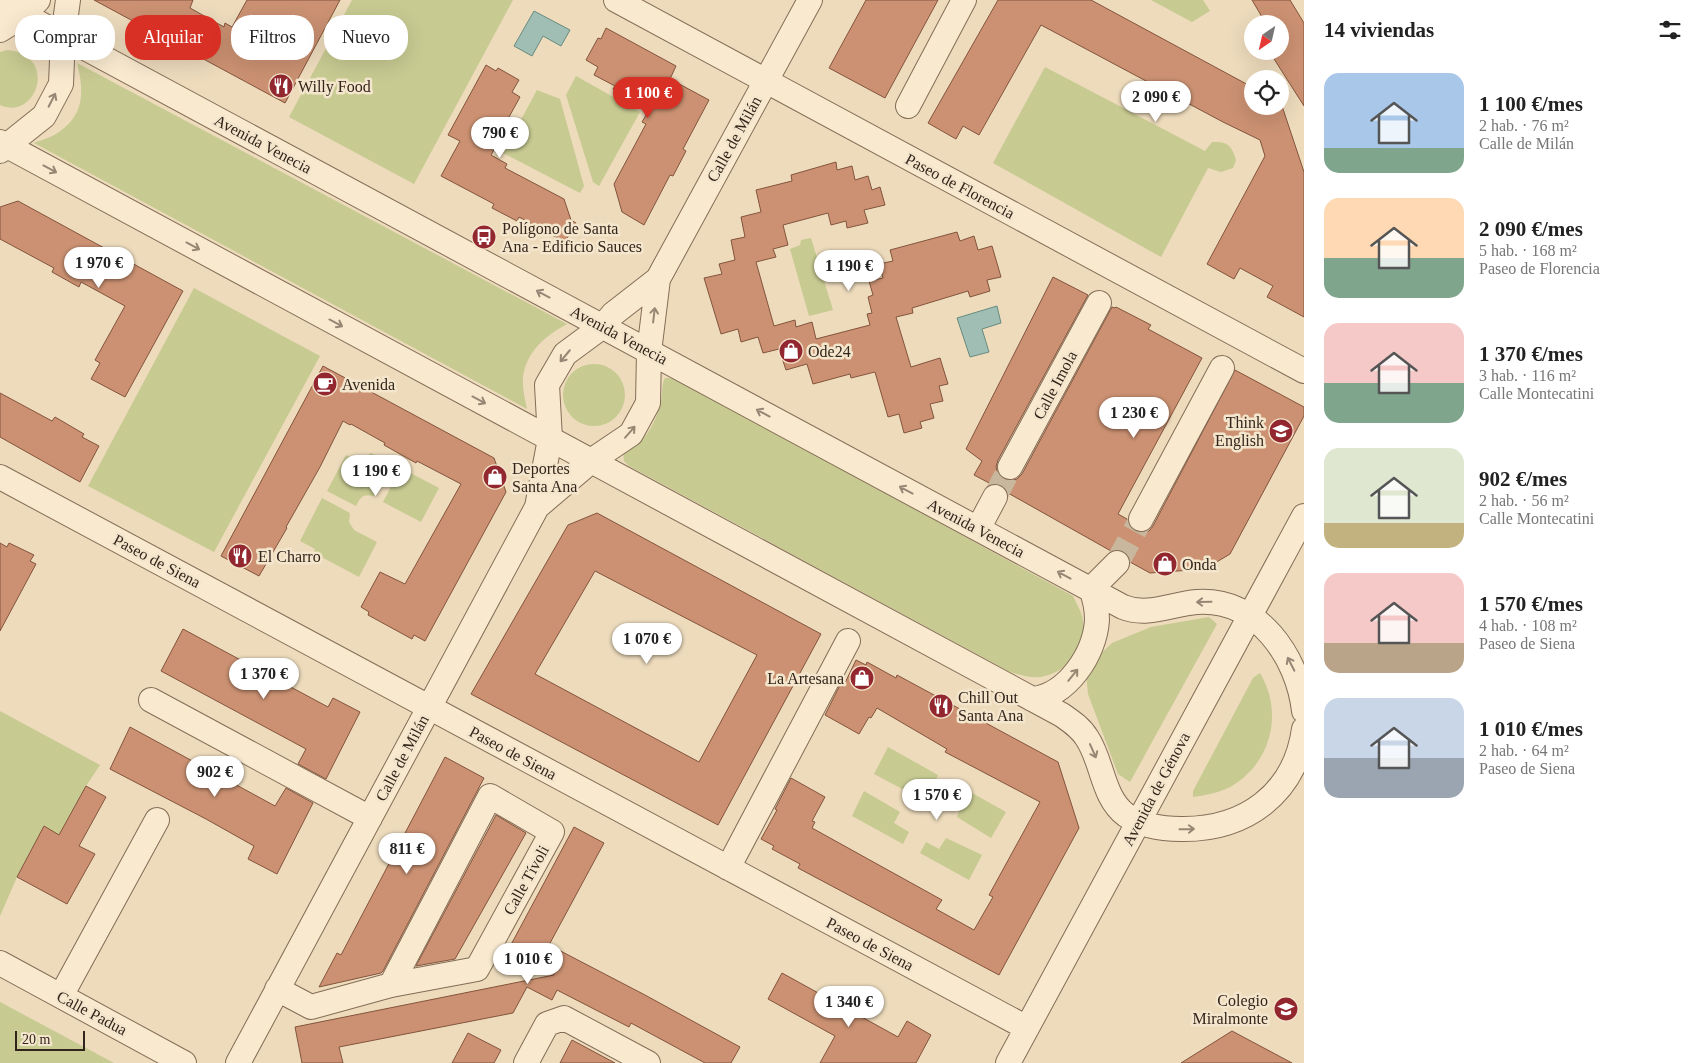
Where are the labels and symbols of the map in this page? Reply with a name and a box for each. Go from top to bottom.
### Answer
north arrow [1244,15,1289,60]
restaurant icon: Willy Food [268,73,294,99]
pin: 1 100 € [602,76,694,119]
place label: Willy Food [298,78,371,96]
pin: 2 090 € [1110,80,1202,123]
one-way arrow [47,92,57,107]
street label: Calle de Milán [704,93,764,185]
street label: Avenida Venecia [212,111,314,177]
pin: 790 € [465,116,535,159]
street label: Paseo de Florencia [903,150,1017,222]
one-way arrow [42,164,57,174]
place label: Polígono de Santa Ana - Edificio Sauces [502,220,642,255]
bus stop icon: Polígono de Santa Ana - Edificio Sauces [471,224,497,250]
one-way arrow [185,241,200,251]
pin: 1 970 € [53,246,145,289]
pin: 1 190 € [803,250,895,292]
one-way arrow [535,289,550,299]
street label: Avenida Venecia [568,302,670,368]
one-way arrow [649,307,659,323]
one-way arrow [328,318,343,328]
shop icon: Ode24 [778,338,804,364]
place label: Ode24 [808,343,851,360]
street label: Calle Imola [1030,348,1080,422]
one-way arrow [560,350,571,363]
cafe icon: Avenida [312,371,338,397]
place label: Avenida [342,376,395,393]
one-way arrow [471,396,485,406]
pin: 1 230 € [1088,396,1180,439]
one-way arrow [755,408,770,418]
place label: Think English [1215,414,1264,450]
school or university icon: Think English [1268,418,1294,444]
one-way arrow [624,426,635,439]
pin: 1 190 € [330,454,422,497]
place label: Deportes Santa Ana [512,460,577,495]
shop icon: Deportes Santa Ana [482,464,508,490]
one-way arrow [898,485,913,495]
street label: Avenida Venecia [925,495,1027,561]
street label: Paseo de Siena [111,531,203,591]
restaurant icon: El Charro [227,543,253,569]
place label: El Charro [258,548,321,565]
shop icon: Onda [1152,551,1178,577]
place label: Onda [1182,556,1217,573]
one-way arrow [1057,570,1072,580]
one-way arrow [1196,598,1212,607]
pin: 1 070 € [601,622,693,665]
one-way arrow [1286,657,1295,672]
pin: 1 370 € [218,658,310,700]
shop icon: La Artesana [849,665,875,691]
one-way arrow [1067,669,1078,682]
place label: La Artesana [767,670,844,687]
place label: Chill Out Santa Ana [958,689,1023,724]
restaurant icon: Chill Out Santa Ana [928,693,954,719]
street label: Calle de Milán [372,712,432,804]
street label: Paseo de Siena [467,723,559,783]
street label: Avenida de Génova [1119,729,1193,849]
one-way arrow [1089,743,1099,758]
pin: 902 € [180,756,250,798]
pin: 1 570 € [891,778,983,821]
one-way arrow [1178,824,1194,834]
pin: 811 € [372,832,442,875]
street label: Calle Tívoli [500,842,552,918]
street label: Paseo de Siena [824,914,916,974]
pin: 1 010 € [482,942,574,985]
pin: 1 340 € [803,986,895,1028]
street label: Calle Padua [54,987,130,1039]
place label: Colegio Miralmonte [1192,992,1268,1027]
school or university icon: Colegio Miralmonte [1273,996,1299,1022]
scale bar [15,1028,85,1051]

